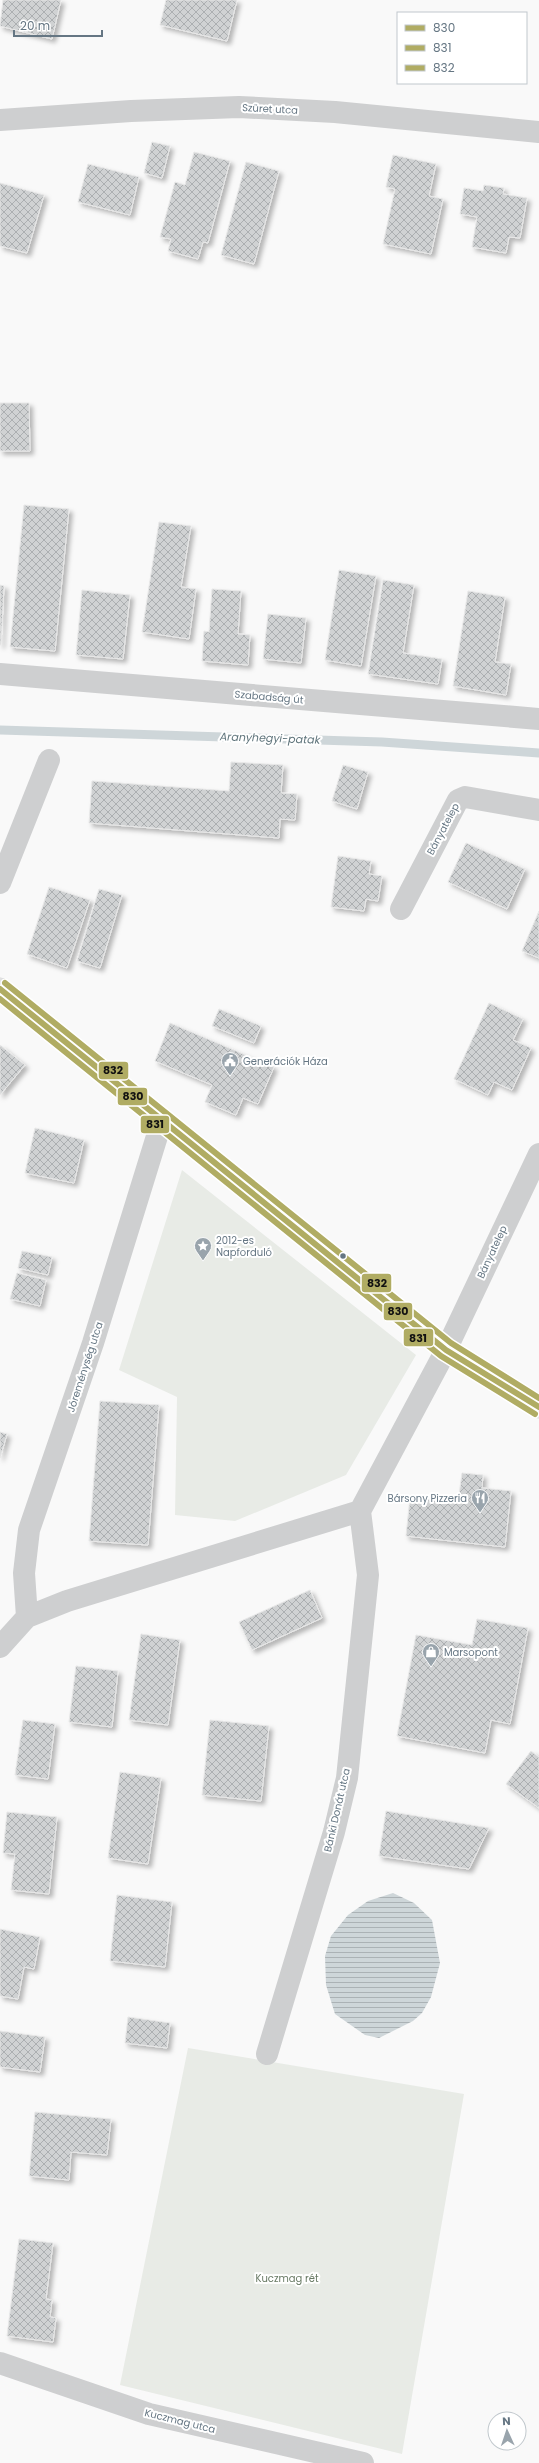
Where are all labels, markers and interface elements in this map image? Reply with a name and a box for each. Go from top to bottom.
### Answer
scale bar [14,12,102,38]
legend [397,12,527,84]
text: 20 m [20,17,50,34]
text: 830 [433,19,455,36]
text: 831 [433,39,451,56]
text: 832 [433,59,455,76]
street label: Szüret utca [242,100,298,118]
street label: Szabadság út [234,687,304,708]
water label: Aranyhegyi-patak [219,728,322,748]
street label: Bányatelep [423,800,463,858]
public building icon: Generációk Háza [220,1051,240,1076]
place label: Generációk Háza [243,1054,328,1069]
line badge: 832 [98,1061,129,1080]
text: 832 [103,1062,123,1078]
line badge: 830 [117,1087,148,1106]
text: 830 [123,1088,143,1104]
line badge: 831 [140,1115,170,1134]
text: 831 [146,1116,164,1132]
street label: Bányatelep [473,1223,511,1281]
place label: 2012-es Napforduló [216,1233,272,1260]
place icon: 2012-es Napforduló [193,1236,213,1261]
unlabelled marker [338,1251,348,1261]
line badge: 832 [361,1273,392,1293]
text: 832 [367,1275,387,1291]
line badge: 830 [383,1302,413,1321]
text: 830 [388,1303,408,1319]
street label: Jóreménység utca [63,1320,107,1414]
line badge: 831 [403,1328,434,1347]
text: 831 [409,1330,427,1346]
restaurant icon: Bársony Pizzeria [470,1488,490,1513]
place label: Bársony Pizzeria [388,1491,467,1506]
shop icon: Marsopont [421,1642,441,1667]
place label: Marsopont [444,1645,498,1660]
street label: Bánki Donát utca [320,1767,354,1853]
park label: Kuczmag rét [255,2271,319,2286]
street label: Kuczmag utca [143,2405,217,2437]
north arrow [487,2411,527,2451]
text: N [502,2413,511,2429]

